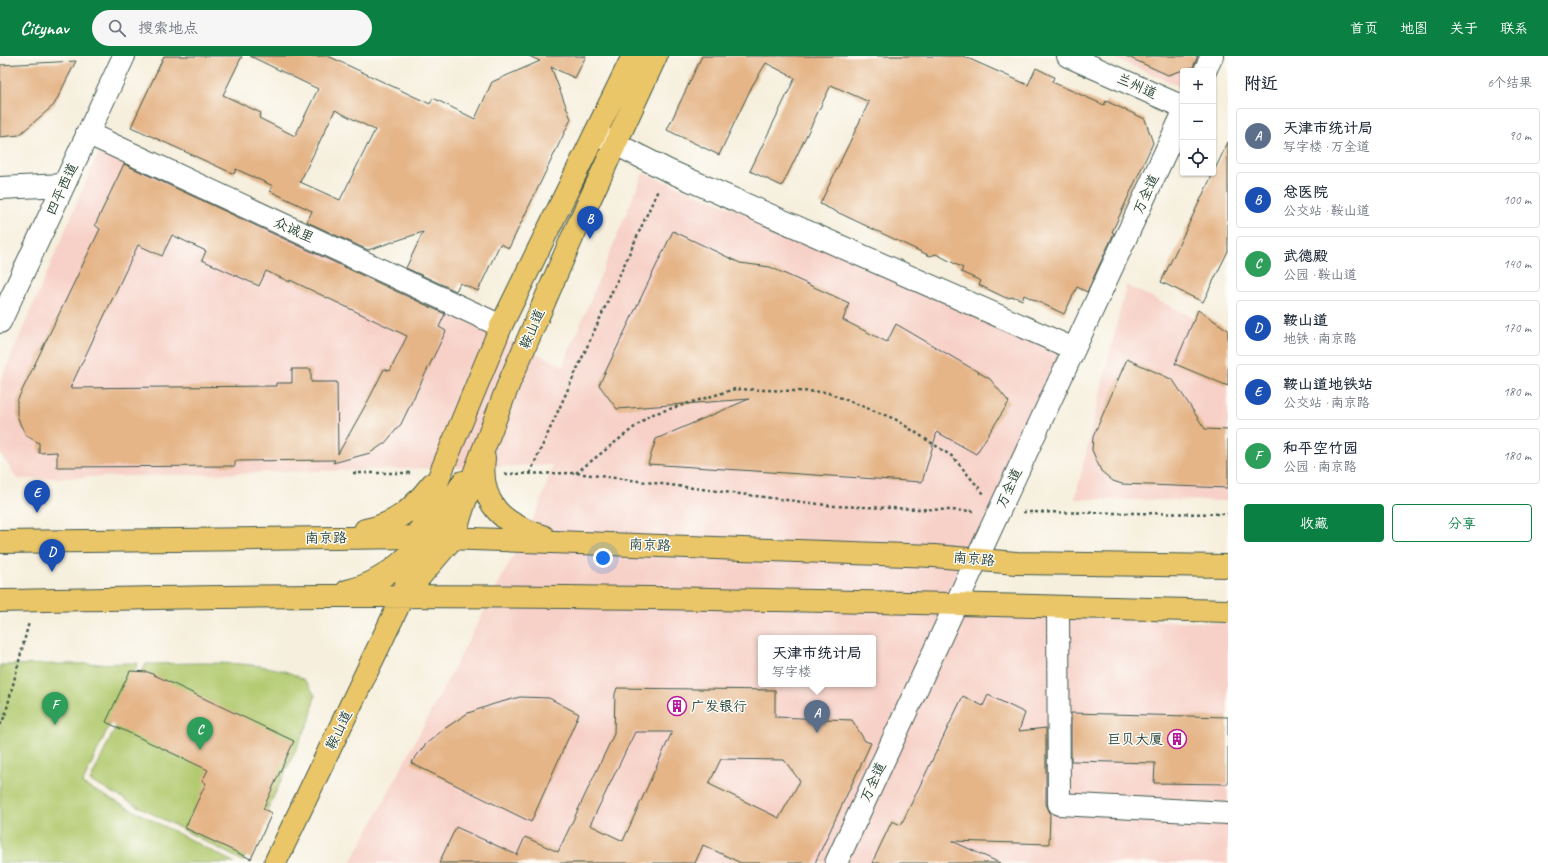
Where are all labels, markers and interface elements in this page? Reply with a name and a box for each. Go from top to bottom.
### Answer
search box [92,10,372,46]
text: Citynav [20,16,68,40]
icon: search [106,17,128,39]
text: 搜索地点 [138,19,198,38]
text: 首页 [1350,20,1378,37]
text: 地图 [1400,20,1428,37]
text: 关于 [1450,20,1478,37]
text: 联系 [1500,20,1528,37]
map controls [1180,68,1216,176]
button: + [1180,68,1216,104]
street label: 兰州道 [1114,70,1160,102]
text: 附近 [1244,73,1278,94]
text: 6个结果 [1487,75,1532,91]
button: − [1180,104,1216,140]
text: 天津市统计局 [1283,119,1373,138]
text: A [1255,128,1261,144]
text: 90 m [1509,128,1531,144]
text: 写字楼 · 万全道 [1283,139,1370,155]
button: locate [1180,140,1216,176]
street label: 四平西道 [42,160,82,218]
street label: 万全道 [1129,171,1163,217]
text: 总医院 [1283,183,1328,202]
text: B [1255,192,1261,208]
text: 100 m [1503,192,1531,208]
text: 公交站 · 鞍山道 [1283,203,1370,219]
pin: B [577,206,603,239]
street label: 众诚里 [271,213,317,247]
text: 武德殿 [1283,247,1328,266]
text: C [1255,256,1261,272]
text: 140 m [1503,256,1531,272]
text: 公园 · 鞍山道 [1283,267,1357,283]
street label: 鞍山道 [516,306,548,352]
text: 鞍山道 [1283,311,1328,330]
text: D [1254,320,1262,336]
text: 170 m [1503,320,1531,336]
text: 地铁 · 南京路 [1283,331,1357,347]
text: 鞍山道地铁站 [1283,375,1373,394]
text: E [1255,384,1261,400]
text: 180 m [1503,384,1531,400]
text: 公交站 · 南京路 [1283,395,1370,411]
text: 和平空竹园 [1283,439,1358,458]
text: F [1255,448,1261,464]
text: 180 m [1503,448,1531,464]
text: 公园 · 南京路 [1283,459,1357,475]
street label: 万全道 [992,465,1026,511]
pin: E [24,480,50,513]
button: 收藏 [1244,504,1384,542]
button: 分享 [1392,504,1532,542]
street label: 南京路 [305,529,347,547]
street label: 南京路 [629,536,671,554]
pin: D [39,539,65,572]
your location [593,548,613,568]
street label: 南京路 [952,549,996,569]
popup [758,635,876,687]
text: 天津市统计局 [772,644,862,663]
text: 写字楼 [772,664,811,680]
pin: F [42,692,68,725]
building icon: 广发银行 [666,695,688,717]
place label: 广发银行 [691,698,747,715]
pin: A [804,700,830,733]
street label: 鞍山道 [322,707,356,753]
pin: C [187,717,213,750]
building icon: 巨贝大厦 [1166,728,1188,750]
place label: 巨贝大厦 [1107,731,1163,748]
street label: 万全道 [856,759,890,805]

